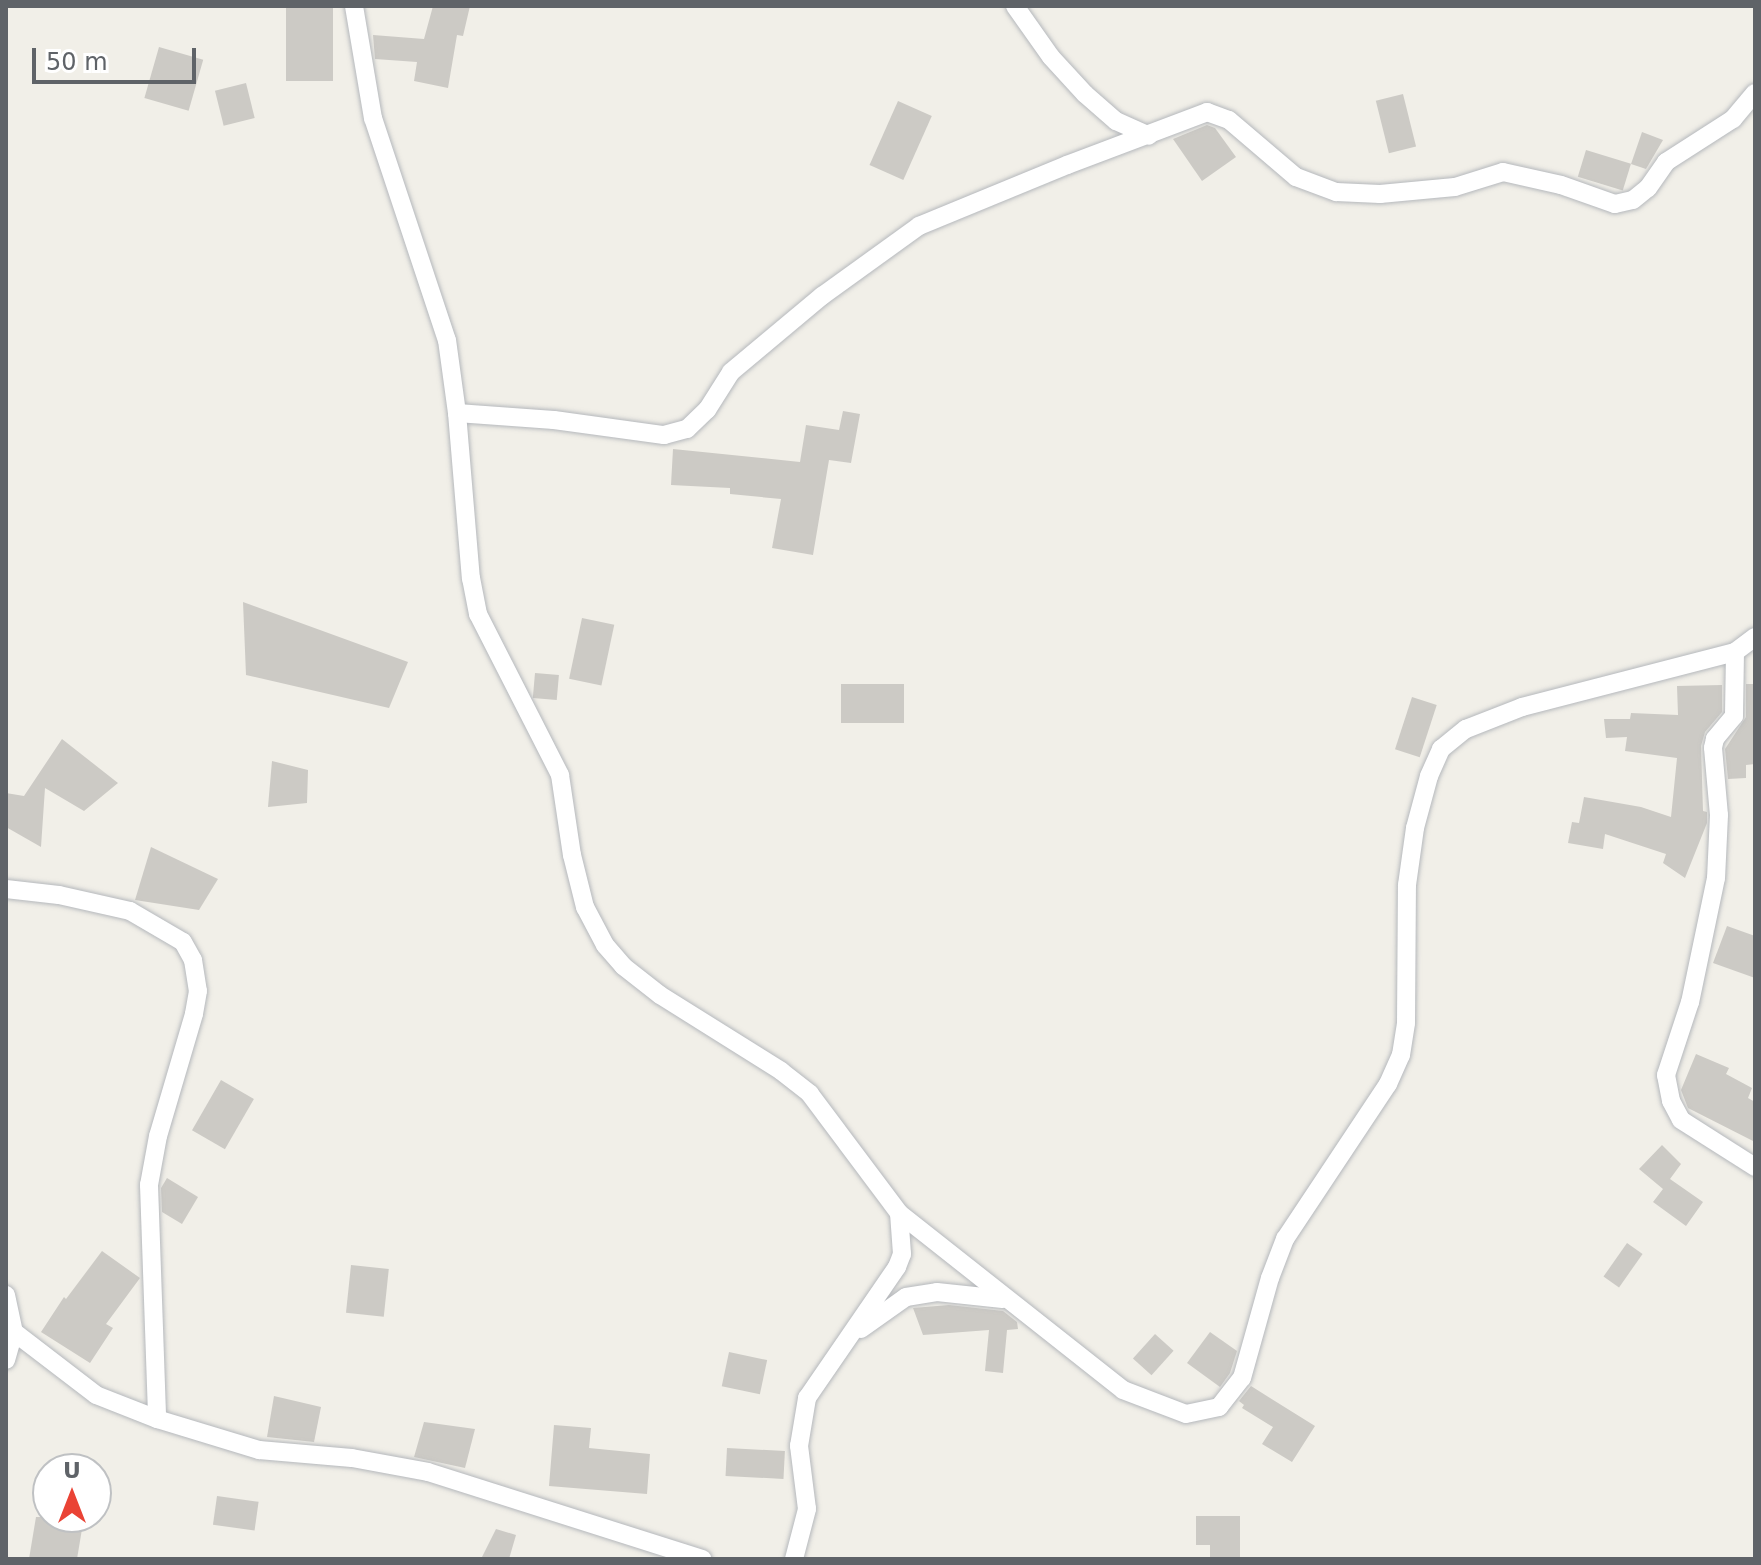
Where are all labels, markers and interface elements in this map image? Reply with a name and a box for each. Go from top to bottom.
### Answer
scale bar [36,32,200,82]
text: 50 m [46,48,108,76]
north arrow [32,1453,112,1533]
text: U [63,1458,81,1483]

